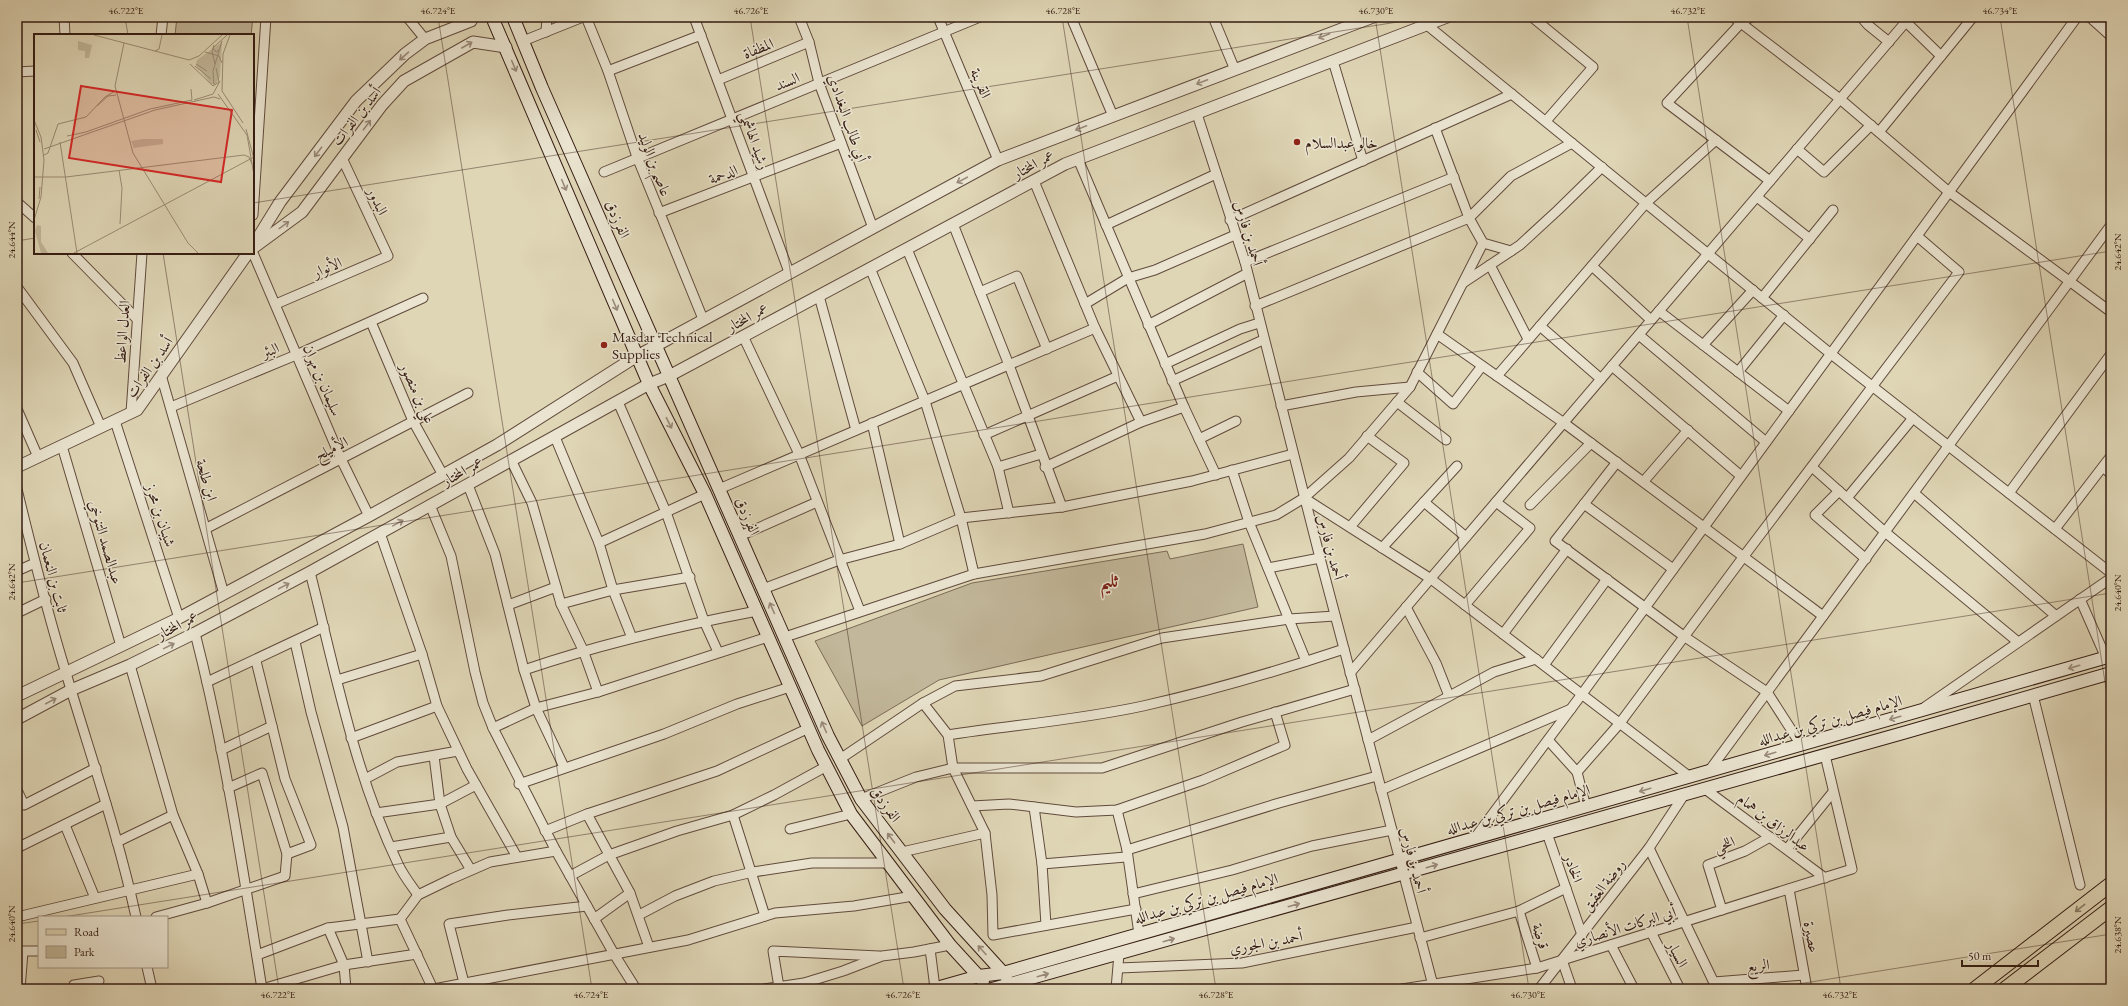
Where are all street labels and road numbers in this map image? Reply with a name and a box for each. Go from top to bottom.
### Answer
street label: المظفاة [740,33,776,63]
street label: القرينة [965,65,996,101]
street label: السند [772,67,802,95]
street label: أبي طالب البغدادي [821,71,873,166]
street label: أسد بن الفرات [326,82,386,150]
street label: رشيد الهاشمي [731,108,774,174]
street label: عاصم بن الوليد [628,129,676,201]
street label: عمر المختار [1007,145,1058,185]
street label: الدحمة [706,160,740,188]
street label: البدور [363,182,393,218]
street label: الفرزدق [600,197,635,241]
street label: أحمد بن فارس [1230,198,1269,268]
street label: الأنوار [307,251,345,282]
street label: عمر المختار [721,298,772,338]
street label: العدل الواعظ [110,300,134,364]
street label: أسد بن الفرات [120,332,178,402]
street label: البئر [256,338,282,363]
street label: سليمان بن مهران [298,341,347,419]
street label: علي بن منصور [391,358,440,428]
street label: الأميلح [311,431,353,469]
street label: عمر المختار [436,452,487,492]
street label: ابن طلحة [192,457,222,503]
street label: شيبان بن محرز [140,479,180,549]
street label: الفرزدق [730,494,765,538]
street label: عبدالصمد التنوخي [82,498,127,587]
street label: أحمد بن فارس [1313,512,1350,583]
street label: ثابت بن النعمان [35,539,73,615]
street label: عمر المختار [151,606,202,645]
street label: الإمام فيصل بن تركي بن عبدالله [1756,690,1905,753]
street label: الإمام فيصل بن تركي بن عبدالله [1444,779,1593,842]
street label: الفرزدق [866,782,905,826]
street label: عبدالرزاق بن همام [1732,789,1814,859]
street label: أحمد بن فارس [1397,825,1432,895]
street label: اللحي [1711,831,1739,861]
street label: الخادر [1560,849,1588,885]
street label: روضة العقيق [1577,855,1629,915]
street label: الإمام فيصل بن تركي بن عبدالله [1132,868,1281,931]
street label: أبي البركات الأنصاري [1572,900,1680,953]
street label: عصيرة [1800,920,1824,954]
street label: قرضة [1527,921,1554,951]
street label: أحمد بن الجوري [1228,925,1305,961]
street label: السيار [1662,936,1693,971]
street label: الريع [1746,955,1771,980]

